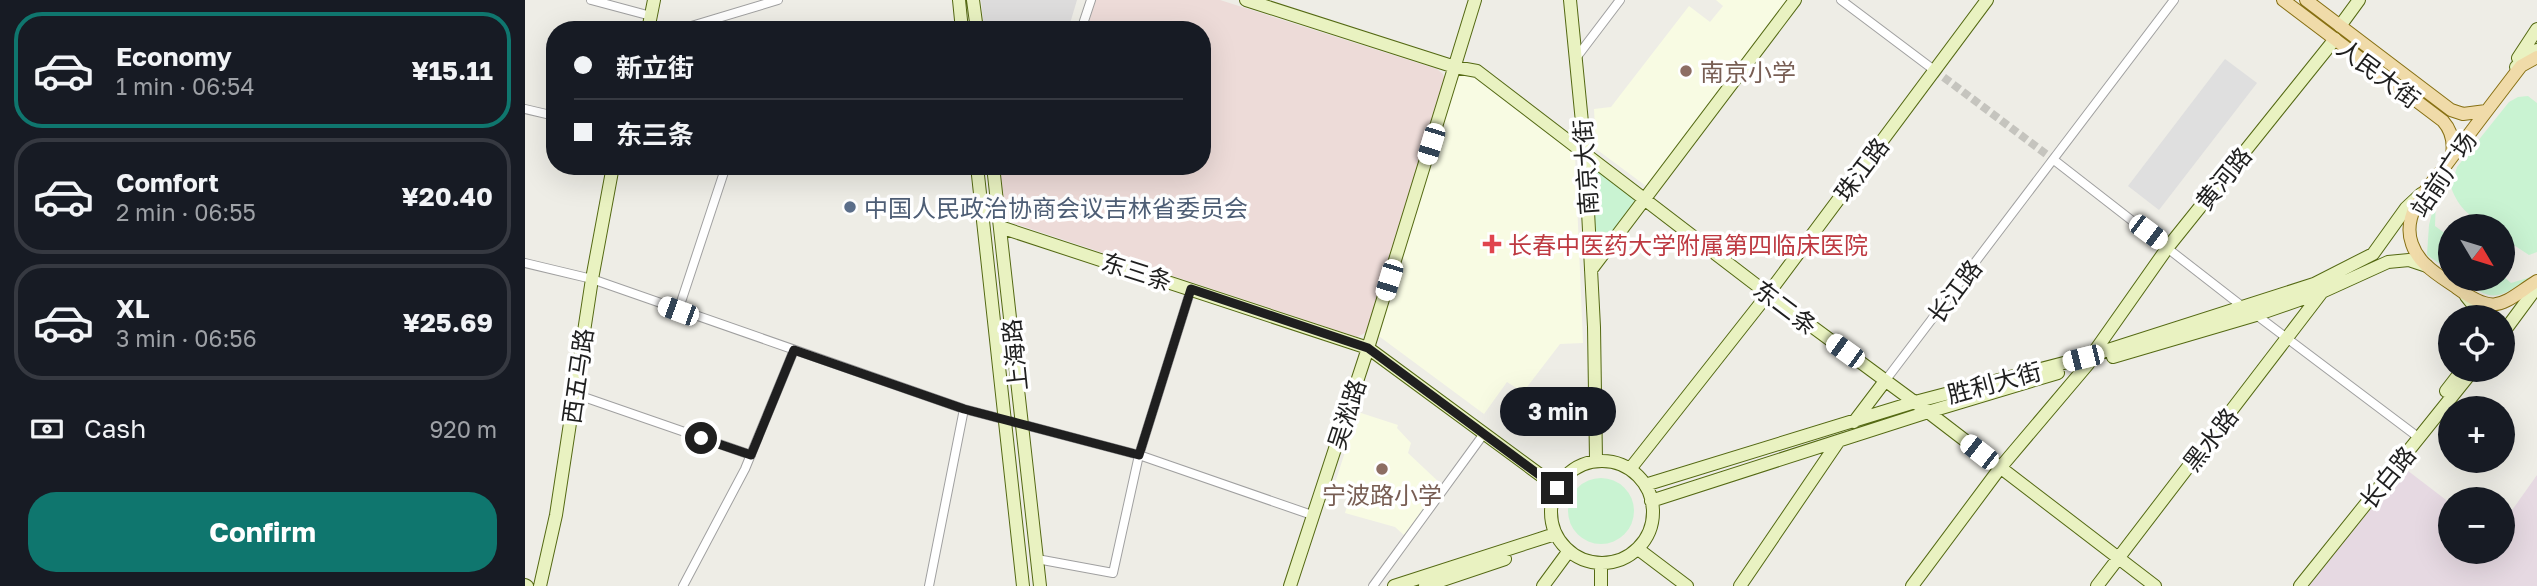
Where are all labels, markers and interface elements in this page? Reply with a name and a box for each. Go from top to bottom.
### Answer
street label: 人民大街 [2332,33,2426,113]
icon: car [32,39,95,102]
text: Economy [116,41,232,72]
text: 新立街 [616,52,694,83]
text: ¥15.11 [411,55,493,86]
place label: 南京小学 [1700,57,1796,86]
marker: 南京小学 [1678,63,1694,79]
text: 1 min · 06:54 [116,72,254,100]
street label: 南京大街 [1567,118,1603,216]
text: 东三条 [616,119,694,150]
car [1415,121,1448,167]
street label: 站前广场 [2404,126,2482,222]
street label: 珠江路 [1828,132,1894,206]
street label: 黄河路 [2189,141,2257,215]
icon: car [32,165,95,228]
text: Comfort [116,167,219,198]
text: ¥20.40 [402,181,493,212]
place label: 中国人民政治协商会议吉林省委员会 [864,193,1248,222]
text: 2 min · 06:55 [116,198,256,226]
marker: 中国人民政治协商会议吉林省委员会 [842,199,858,215]
car [2125,211,2172,253]
north arrow [2438,214,2515,290]
map controls [2438,214,2515,564]
place label: 长春中医药大学附属第四临床医院 [1508,230,1868,259]
marker: 长春中医药大学附属第四临床医院 [1482,234,1502,254]
street label: 东三条 [1098,246,1176,296]
street label: 长江路 [1921,254,1987,328]
car [1373,257,1406,303]
street label: 东二条 [1749,274,1823,340]
icon: car [32,291,95,354]
text: XL [116,293,150,324]
car [655,294,702,328]
button: locate [2438,305,2515,382]
text: ¥25.69 [403,307,493,338]
street label: 上海路 [996,318,1032,392]
text: 3 min · 06:56 [116,324,257,352]
street label: 西五马路 [556,326,598,426]
car [1822,330,1869,372]
car [2061,343,2106,373]
street label: 胜利大街 [1944,356,2044,408]
street label: 吴淞路 [1321,375,1371,453]
callout: 3 min [1499,386,1615,435]
button: + [2438,396,2515,473]
text: 3 min [1528,397,1588,425]
street label: 黑水路 [2176,402,2244,476]
icon: cash [28,410,66,448]
text: Cash [84,413,146,444]
text: 920 m [429,415,497,443]
route start [685,422,717,454]
car [1956,431,2003,473]
street label: 长白路 [2353,440,2421,514]
marker: 宁波路小学 [1374,461,1390,477]
route end [1541,472,1573,504]
place label: 宁波路小学 [1322,480,1442,509]
button: − [2438,487,2515,564]
button: Confirm [28,492,497,572]

